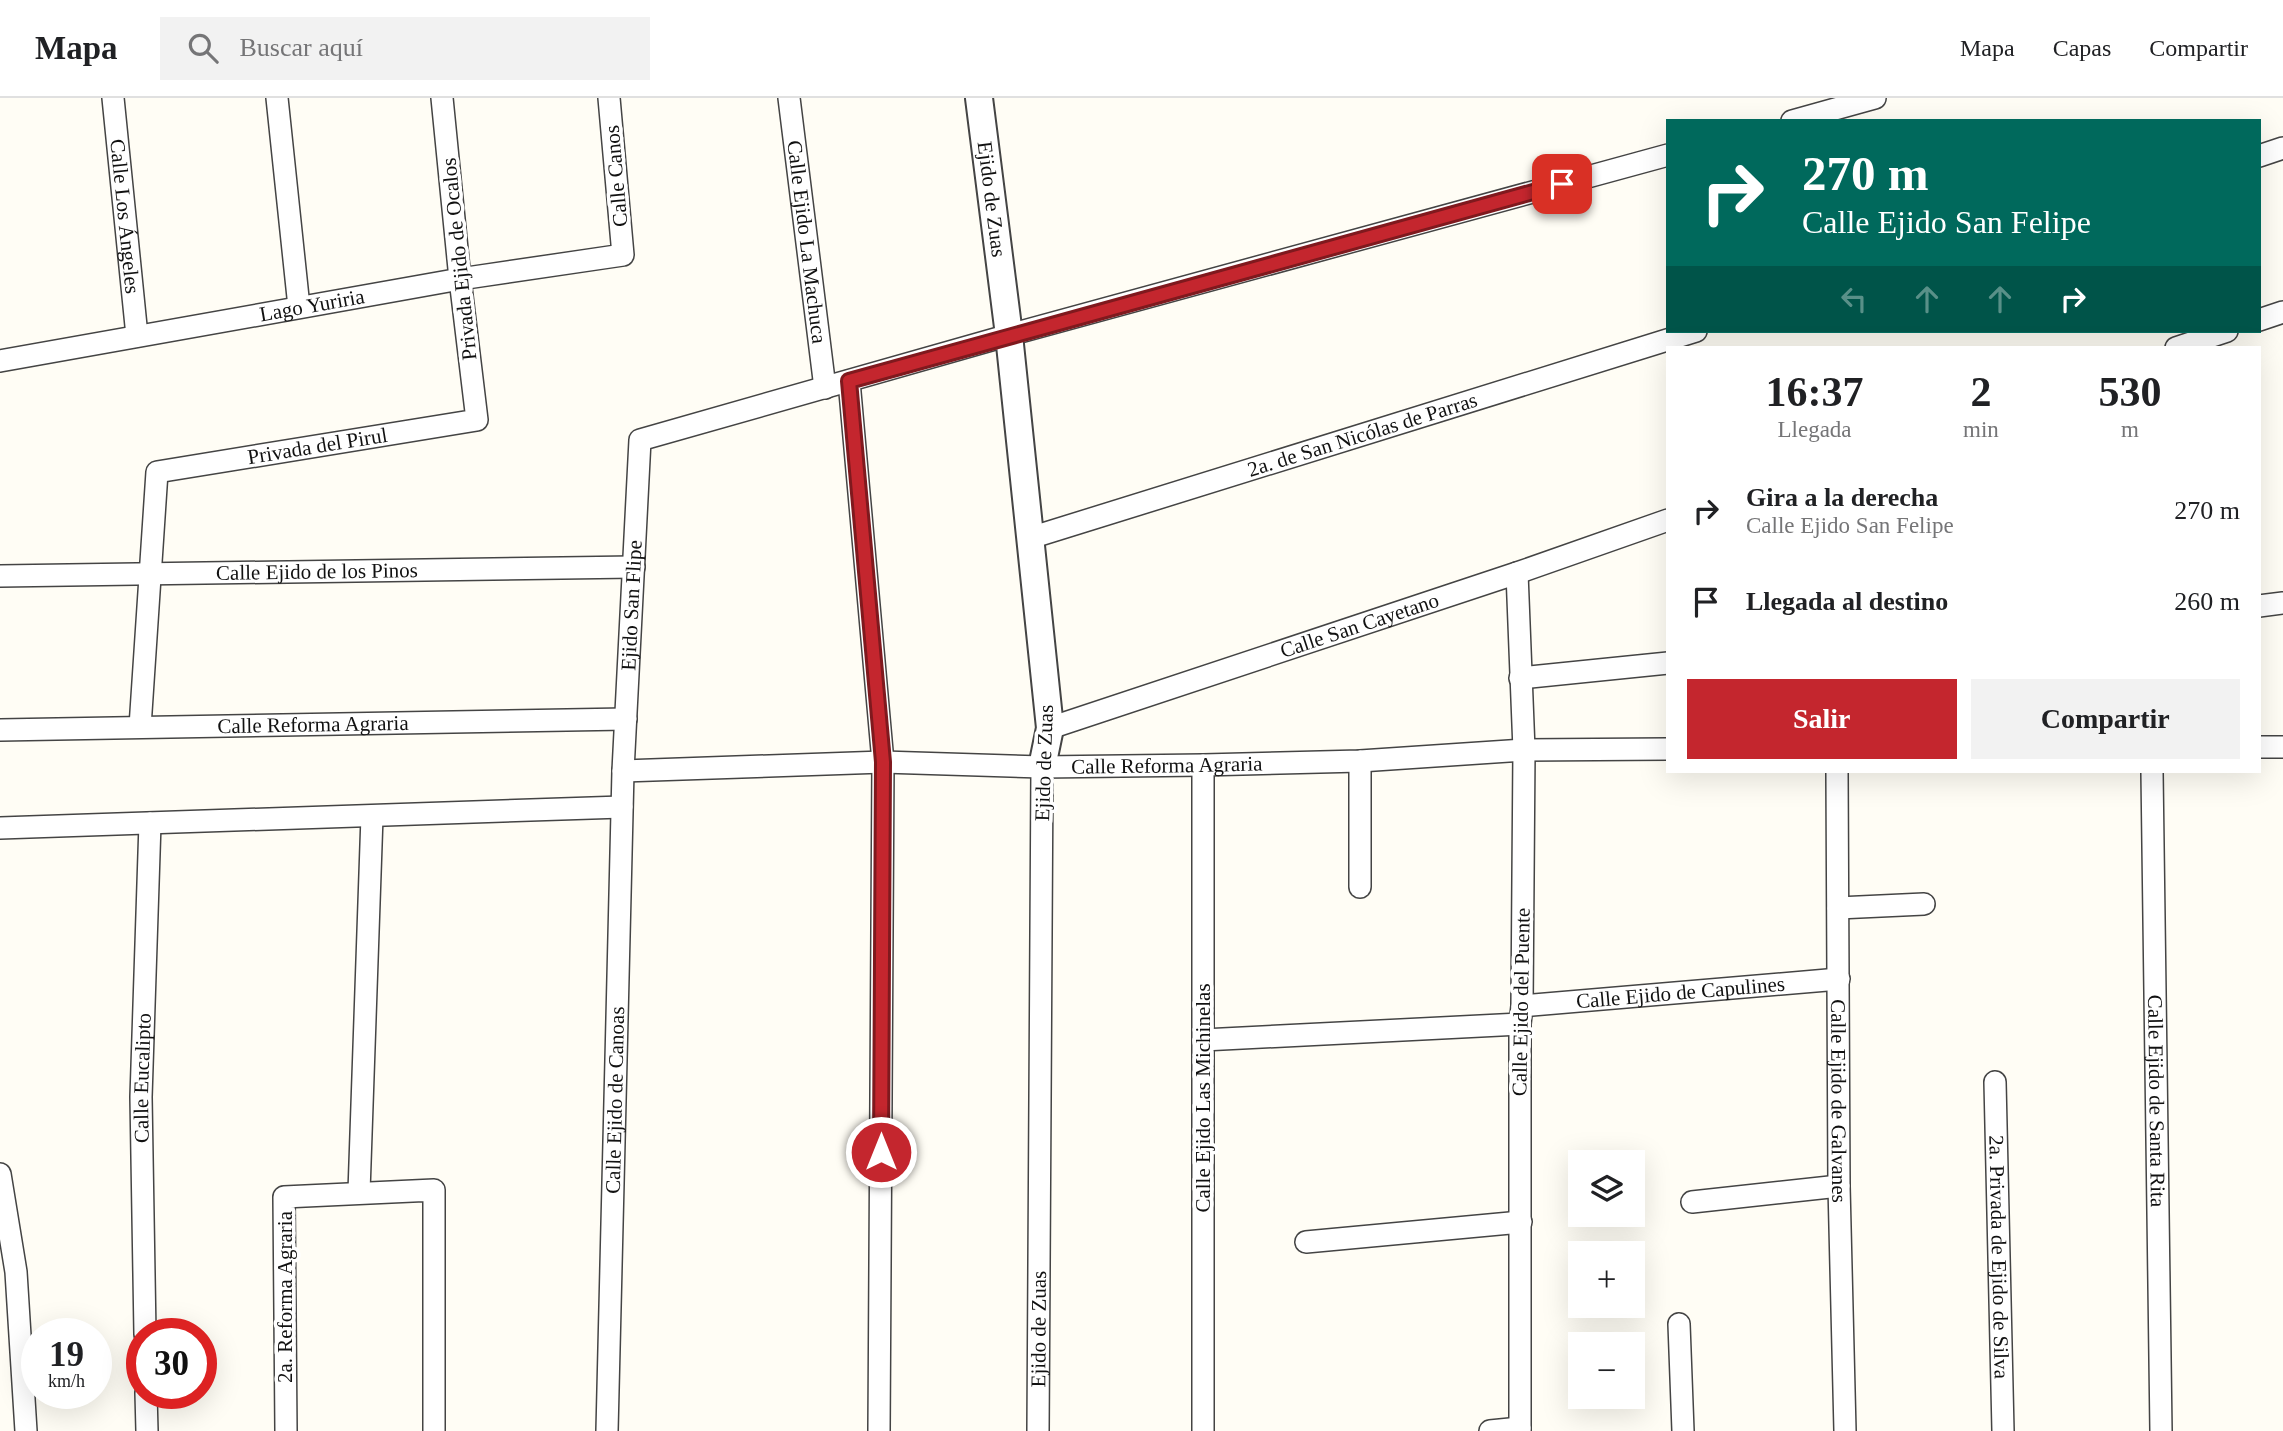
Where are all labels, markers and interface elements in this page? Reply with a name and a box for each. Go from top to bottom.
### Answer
search box [160,17,650,80]
icon: search [184,29,222,67]
text: Mapa [35,30,118,66]
text: Buscar aquí [240,33,363,62]
text: Mapa [1960,35,2015,61]
text: Capas [2053,35,2111,61]
text: Compartir [2149,35,2248,61]
street label: Calle Canos [600,124,632,228]
street label: Calle Los Ángeles [105,138,145,295]
street label: Calle Ejido La Machuca [782,139,831,346]
street label: Ejido de Zuas [973,140,1011,259]
text: 270 m [1802,146,1929,201]
icon: right [1687,147,1778,238]
pin [1532,154,1592,214]
street label: Privada Ejido de Ocalos [436,157,482,361]
icon: arrive [1543,165,1581,203]
text: Calle Ejido San Felipe [1802,204,2091,240]
icon: left [1835,280,1873,318]
icon: ahead [1908,280,1946,318]
icon: ahead [1981,280,2019,318]
icon: right [2054,280,2092,318]
street label: Lago Yuriria [258,284,367,326]
text: 16:37 [1766,369,1864,415]
text: 2 [1970,369,1991,415]
text: 530 [2098,369,2161,415]
street label: 2a. de San Nicólas de Parras [1245,388,1480,482]
text: Llegada [1778,417,1852,442]
text: min [1963,417,1999,442]
text: m [2121,417,2139,442]
street label: Privada del Pirul [246,423,389,469]
text: Gira a la derecha [1746,483,1938,512]
icon: right [1687,492,1725,530]
text: 270 m [2174,496,2240,525]
text: Calle Ejido San Felipe [1746,513,1954,538]
street label: Ejido San Flipe [616,540,647,671]
street label: Calle Ejido de los Pinos [216,558,418,585]
icon: arrive [1687,583,1725,621]
text: Llegada al destino [1746,587,1948,616]
text: 260 m [2174,587,2240,616]
street label: Calle San Cayetano [1277,588,1442,663]
button: Salir [1687,679,1957,759]
button: Compartir [1971,679,2240,759]
street label: Ejido de Zuas [1030,704,1058,822]
street label: Calle Reforma Agraria [217,711,410,738]
street label: Calle Reforma Agraria [1071,751,1263,779]
street label: Calle Ejido del Puente [1507,908,1535,1096]
street label: Calle Ejido de Capulines [1575,972,1786,1013]
street label: Calle Ejido Las Michinelas [1191,983,1215,1213]
street label: Calle Ejido de Santa Rita [2143,995,2170,1208]
street label: Calle Ejido de Galvanes [1826,999,1851,1203]
street label: Calle Ejido de Canoas [601,1006,629,1194]
street label: Calle Eucalipto [129,1013,156,1143]
position arrow [844,1115,918,1189]
street label: 2a. Privada de Ejido de Silva [1984,1135,2014,1380]
map controls [1568,1150,1645,1409]
button: layers [1568,1150,1645,1227]
street label: 2a. Reforma Agraria [273,1210,297,1383]
button: + [1568,1241,1645,1318]
street label: Ejido de Zuas [1026,1271,1051,1387]
speed limit sign: 30 [126,1318,217,1409]
button: − [1568,1332,1645,1409]
text: 19 [49,1335,84,1374]
text: km/h [48,1371,85,1391]

